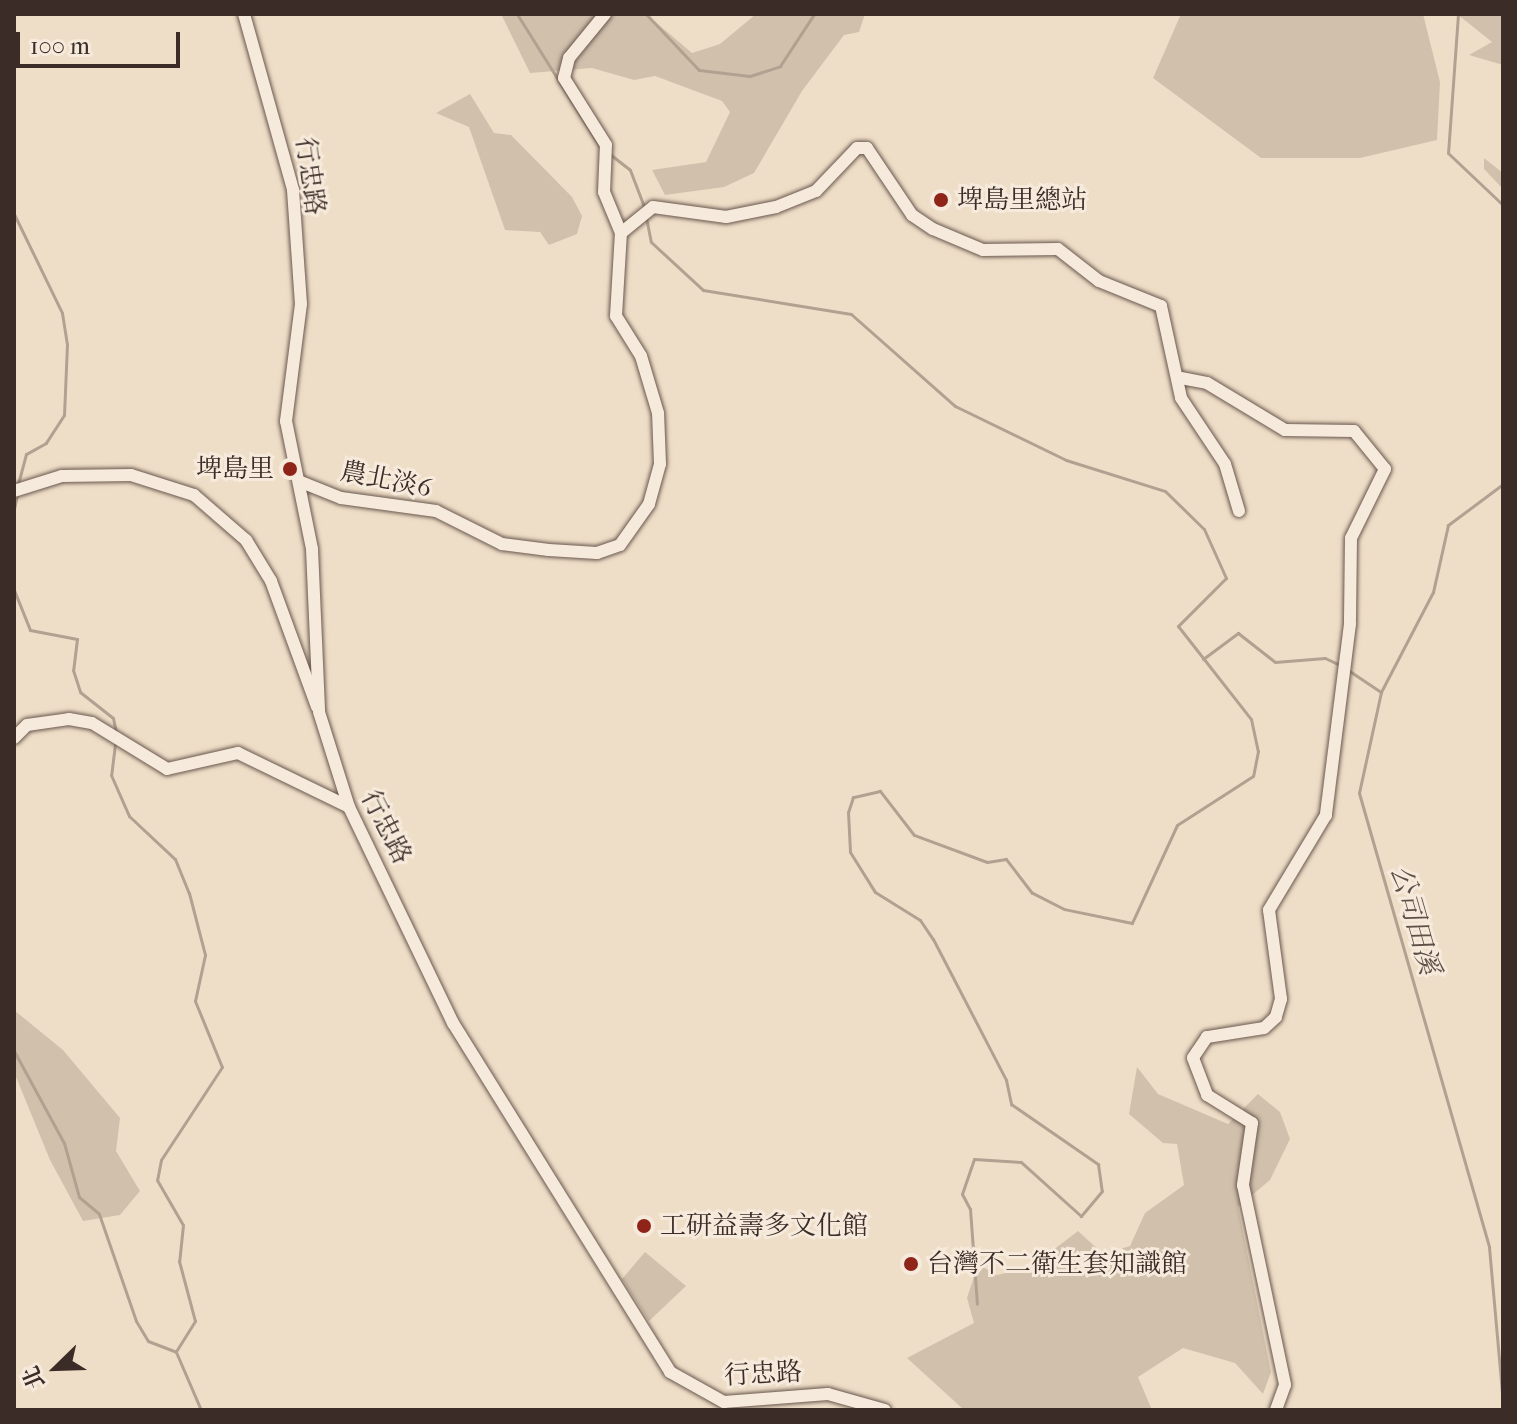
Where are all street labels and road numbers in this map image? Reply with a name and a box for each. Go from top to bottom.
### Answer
street label: 行忠路 [289,135,331,217]
street label: 農北淡6 [338,456,434,504]
street label: 行忠路 [354,785,418,869]
street label: 行忠路 [723,1356,803,1392]

